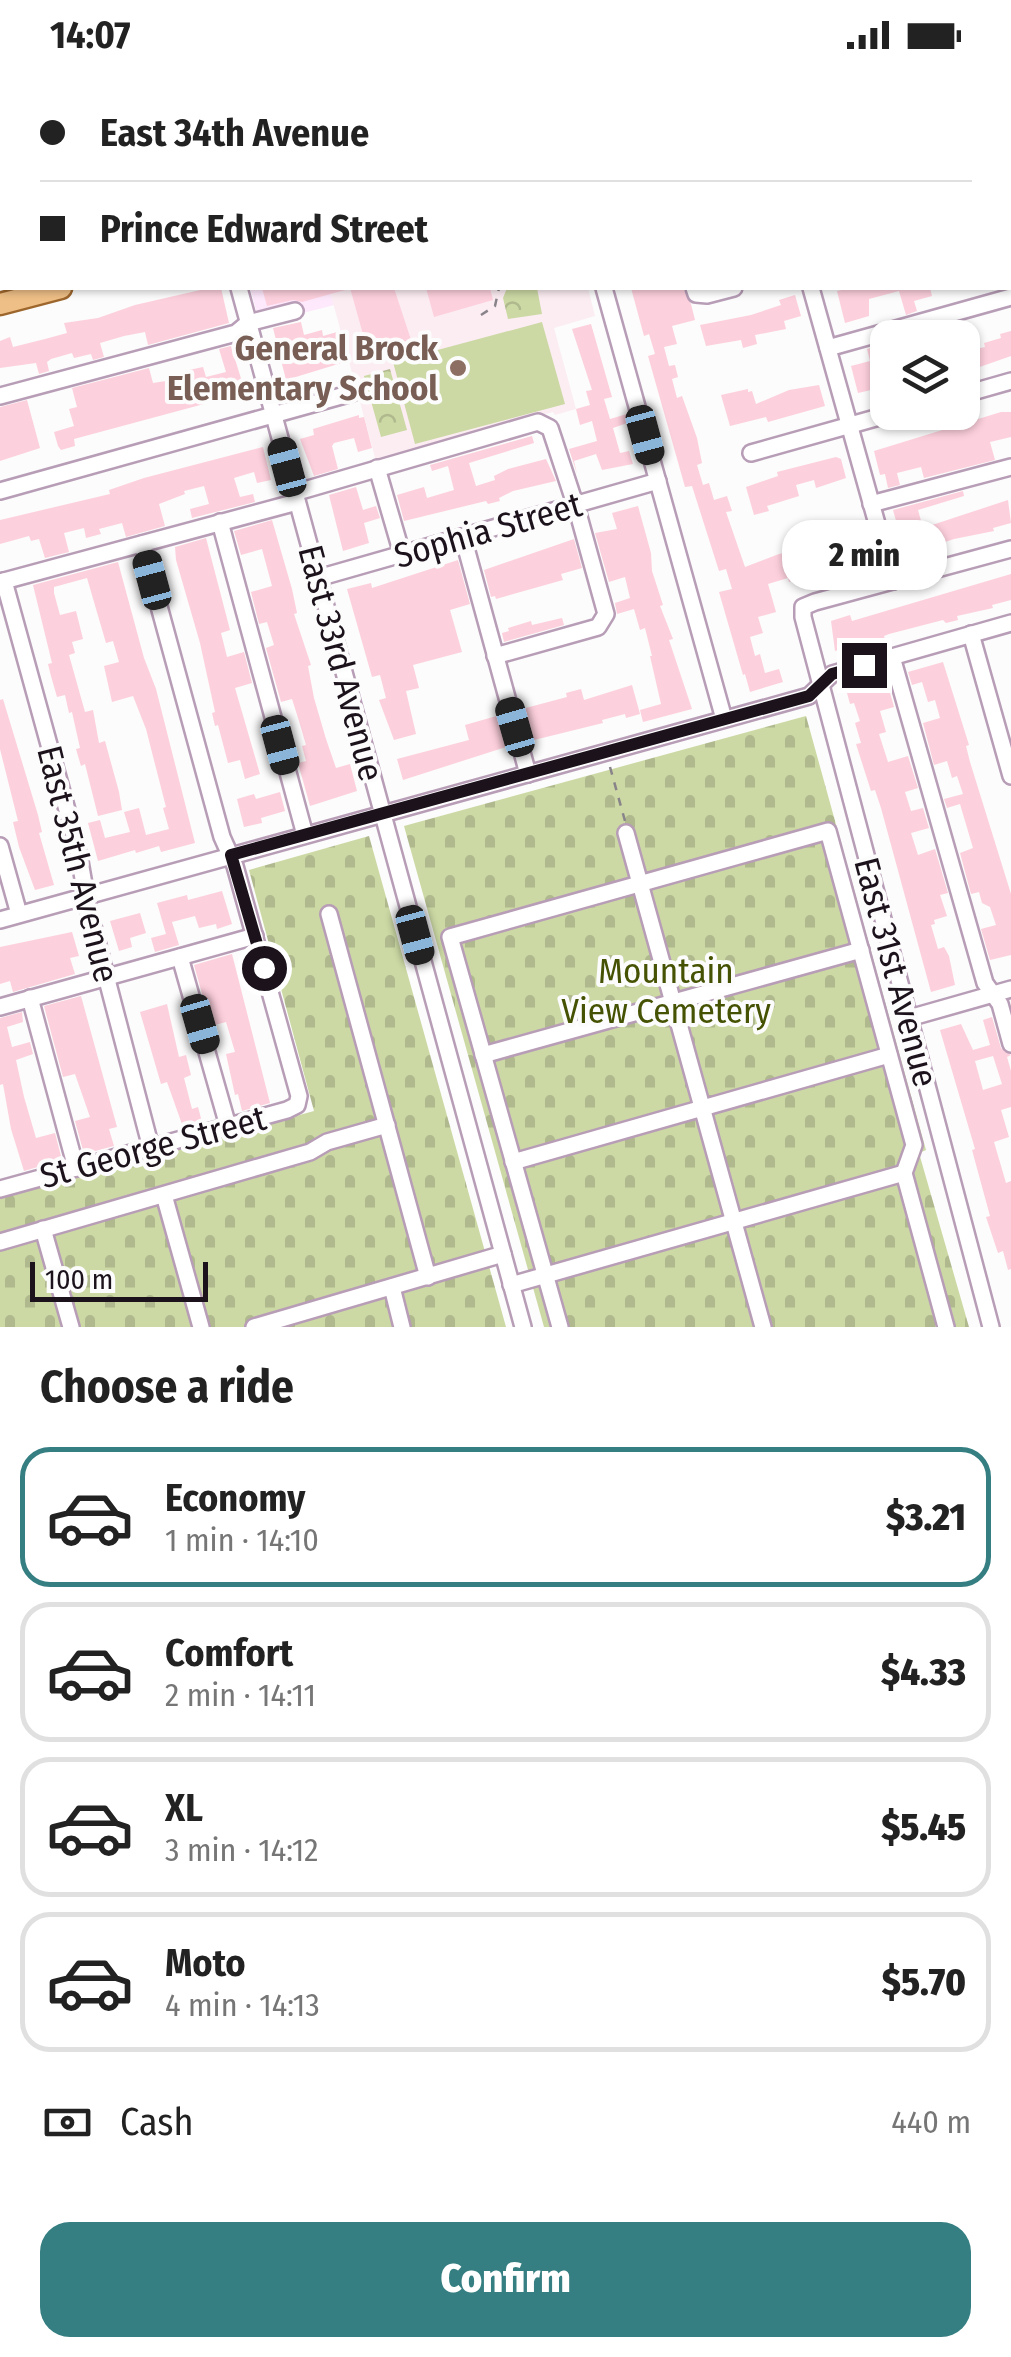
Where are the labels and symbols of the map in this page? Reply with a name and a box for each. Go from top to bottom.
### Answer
place label: General Brock Elementary School [167,327,439,409]
marker: General Brock Elementary School [447,357,469,379]
car [623,402,667,468]
car [265,434,309,500]
street label: Sophia Street [389,483,587,577]
callout: 2 min [782,520,946,590]
street label: East 33rd Avenue [289,540,393,786]
car [130,547,174,613]
route end [842,643,887,688]
car [492,694,538,760]
car [258,712,302,778]
street label: East 35th Avenue [28,741,128,987]
street label: East 31st Avenue [845,853,947,1091]
car [393,902,437,968]
route start [242,946,287,991]
park label: Mountain View Cemetery [561,950,771,1032]
car [177,991,223,1057]
street label: St George Street [36,1097,271,1197]
scale bar [30,1257,208,1302]

